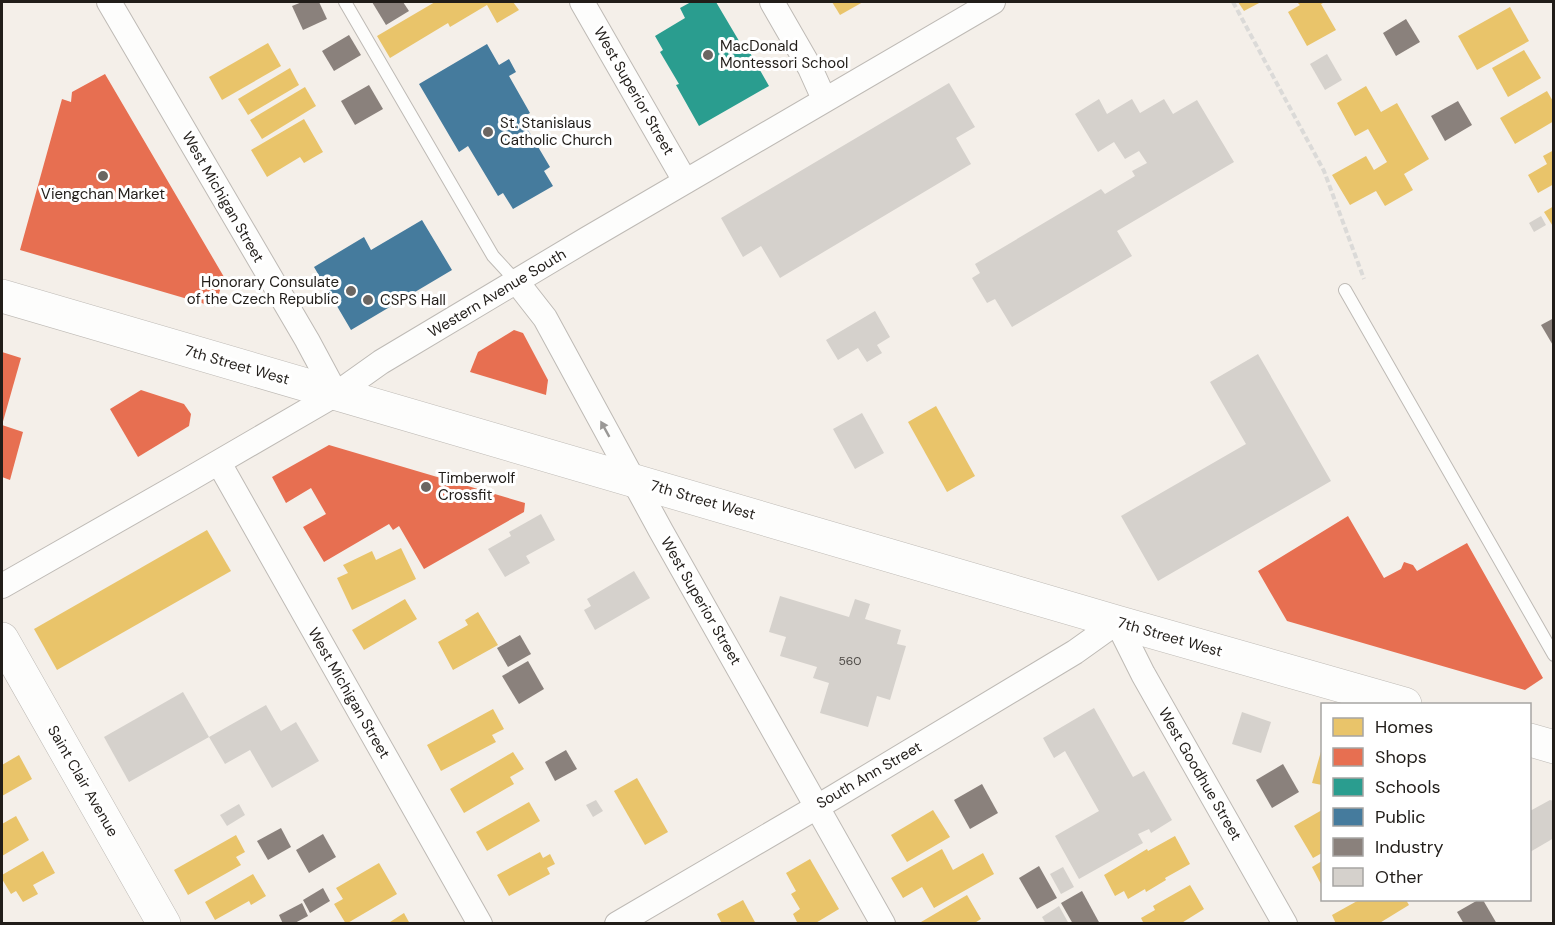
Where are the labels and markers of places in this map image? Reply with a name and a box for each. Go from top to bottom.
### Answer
place label: MacDonald Montessori School [720,36,848,73]
marker: MacDonald Montessori School [701,48,715,62]
place label: St. Stanislaus Catholic Church [500,113,612,150]
marker: St. Stanislaus Catholic Church [481,125,495,139]
marker: Viengchan Market [96,169,110,183]
place label: Viengchan Market [41,184,165,204]
place label: Honorary Consulate of the Czech Republic [187,272,339,309]
marker: Honorary Consulate of the Czech Republic [344,284,358,298]
place label: CSPS Hall [380,290,446,310]
marker: CSPS Hall [361,293,375,307]
place label: Timberwolf Crossfit [438,468,515,505]
marker: Timberwolf Crossfit [419,480,433,494]

